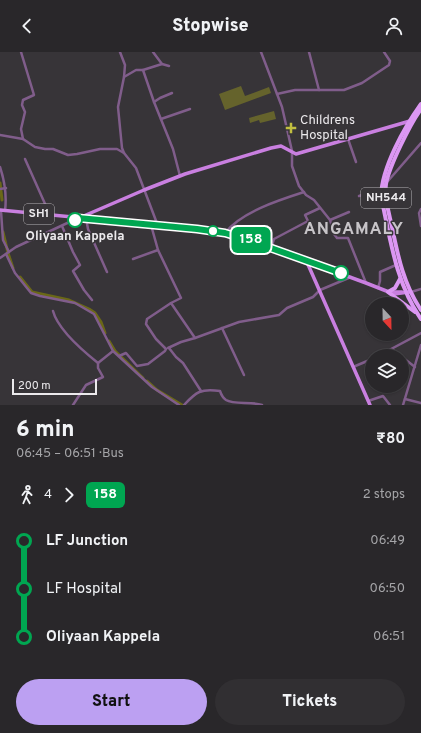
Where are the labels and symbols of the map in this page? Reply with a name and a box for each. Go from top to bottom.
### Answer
place label: Childrens Hospital [300,113,355,144]
marker: Childrens Hospital [285,122,297,134]
road number: NH544 [361,188,411,208]
road number: SH1 [24,204,54,224]
marker: Oliyaan Kappela [67,212,83,228]
district label: ANGAMALY [304,219,404,241]
unlabelled marker [207,225,219,237]
line badge: 158 [228,227,274,253]
place label: Oliyaan Kappela [26,229,124,245]
unlabelled marker [333,265,349,281]
north arrow [365,297,409,341]
scale bar [12,377,97,396]

